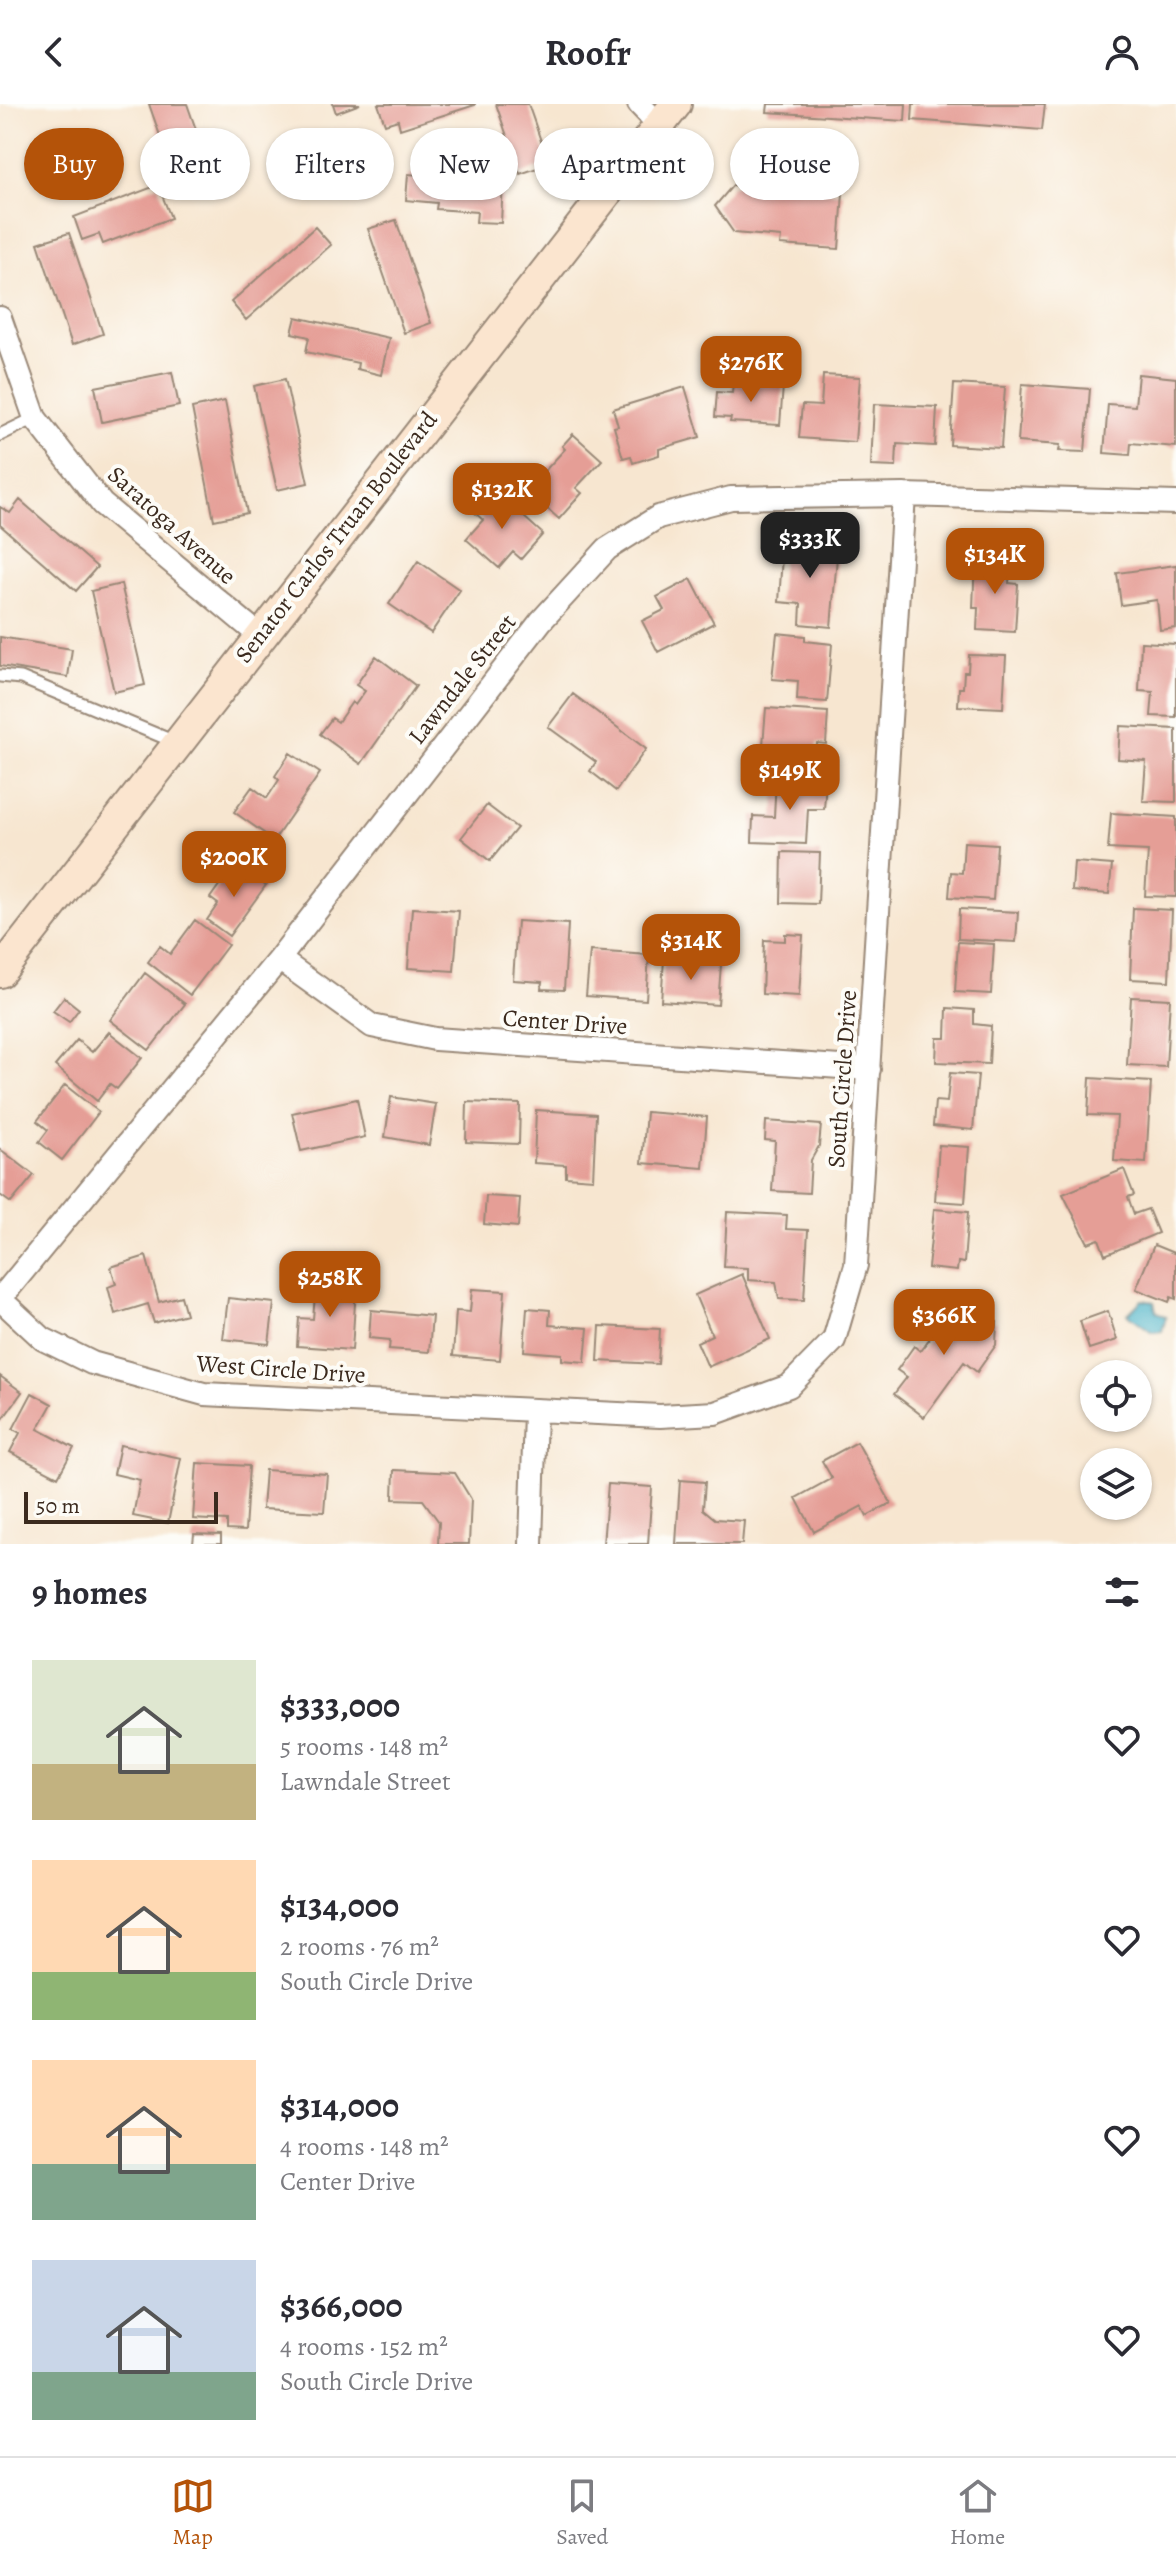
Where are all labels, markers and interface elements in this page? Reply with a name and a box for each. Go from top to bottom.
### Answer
text: Roofr [545,28,631,77]
icon: back [32,30,76,74]
icon: person [1100,30,1144,74]
chip: Buy [24,128,124,200]
chip: Rent [140,128,250,200]
chip: Filters [266,128,394,200]
chip: New [410,128,518,200]
chip: Apartment [534,128,714,200]
chip: House [730,128,859,200]
pin: $276K [695,336,807,404]
text: $276K [718,344,784,379]
street label: Senator Carlos Truan Boulevard [228,404,445,670]
street label: Saratoga Avenue [101,459,243,591]
pin: $132K [446,463,558,531]
text: $132K [471,471,533,506]
pin: $333K [754,512,866,580]
text: $333K [779,520,841,555]
pin: $134K [939,528,1051,596]
text: $134K [964,536,1026,571]
street label: Lawndale Street [401,607,523,751]
pin: $149K [734,744,846,812]
text: $149K [759,752,821,787]
pin: $200K [178,831,290,899]
text: $200K [200,839,268,874]
pin: $314K [635,914,747,982]
text: $314K [660,922,722,957]
street label: South Circle Drive [820,989,864,1169]
street label: Center Drive [502,1002,628,1042]
pin: $258K [274,1251,386,1319]
text: $258K [297,1259,363,1294]
pin: $366K [888,1289,1000,1357]
text: $366K [912,1297,976,1332]
street label: West Circle Drive [194,1347,367,1391]
map controls [1080,1360,1152,1520]
button: locate [1080,1360,1152,1432]
button: layers [1080,1448,1152,1520]
scale bar [24,1488,218,1524]
text: 50 m [36,1491,80,1521]
text: 9 homes [32,1569,148,1616]
icon: filters [1100,1570,1144,1614]
text: $333,000 [280,1682,400,1729]
icon: home [96,1692,192,1788]
icon: heart [1100,1718,1144,1762]
text: 5 rooms · 148 m² [280,1729,448,1764]
text: Lawndale Street [280,1764,451,1799]
text: $134,000 [280,1882,399,1929]
icon: home [96,1892,192,1988]
icon: heart [1100,1918,1144,1962]
text: 2 rooms · 76 m² [280,1929,439,1964]
text: South Circle Drive [280,1964,473,1999]
text: $314,000 [280,2082,399,2129]
icon: home [96,2092,192,2188]
icon: heart [1100,2118,1144,2162]
text: 4 rooms · 148 m² [280,2129,449,2164]
text: Center Drive [280,2164,415,2199]
text: $366,000 [280,2282,403,2329]
icon: home [96,2292,192,2388]
icon: heart [1100,2318,1144,2362]
text: 4 rooms · 152 m² [280,2329,448,2364]
text: South Circle Drive [280,2364,473,2399]
tab: Map [171,2474,215,2552]
tab: Saved [556,2474,608,2552]
tab: Home [950,2474,1005,2552]

